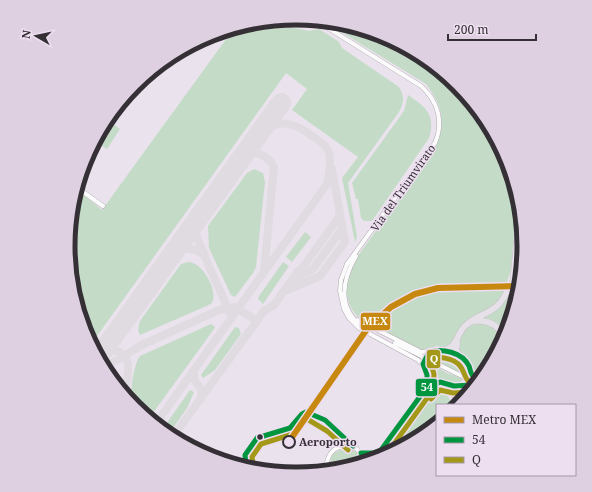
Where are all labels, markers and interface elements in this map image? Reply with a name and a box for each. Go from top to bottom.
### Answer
north arrow [16,16,56,56]
scale bar [448,16,536,42]
text: 200 m [454,21,489,38]
text: N [18,29,34,40]
street label: Via del Triumvirato [367,141,438,234]
line badge: MEX [360,312,391,331]
text: MEX [362,313,388,328]
line badge: Q [426,349,441,369]
text: Q [430,351,439,366]
line badge: 54 [415,378,438,397]
text: 54 [421,379,433,394]
legend [436,404,576,476]
text: Metro MEX [472,411,536,428]
text: 54 [472,431,486,448]
unlabelled marker [255,432,265,442]
place label: Aeroporto [299,434,357,449]
marker: Aeroporto [282,435,296,449]
text: Q [472,451,481,468]

